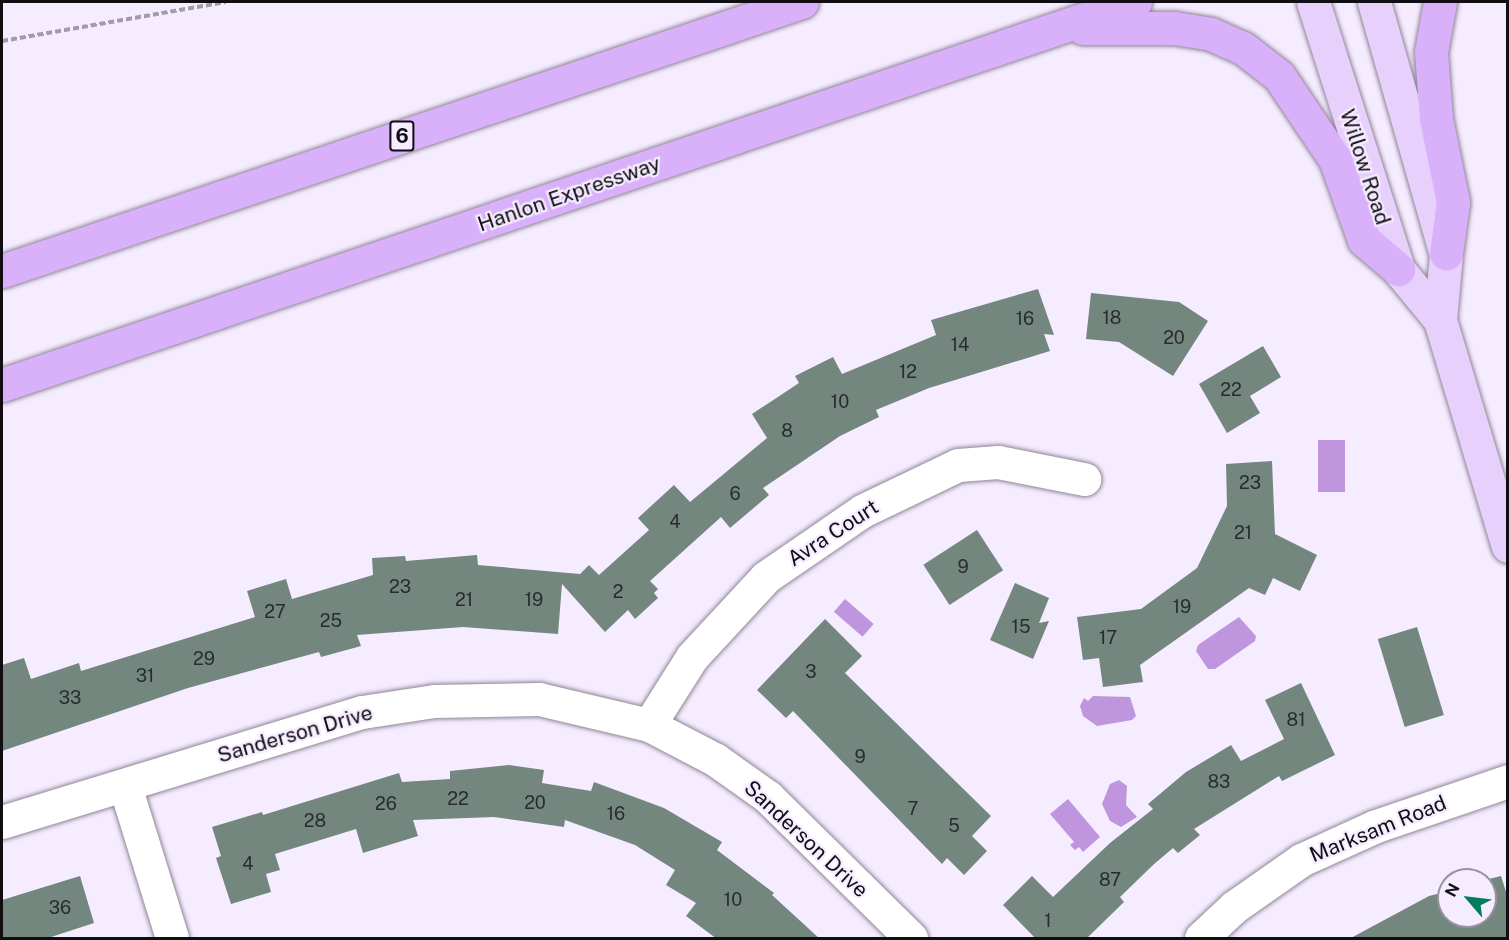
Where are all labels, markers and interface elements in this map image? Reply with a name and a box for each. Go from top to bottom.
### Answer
street label: Willow Road [1334,106,1396,228]
road number: 6 [388,119,416,153]
street label: Hanlon Expressway [474,151,664,237]
house number: 18 [1103,307,1121,329]
house number: 16 [1016,308,1034,330]
house number: 20 [1163,327,1185,349]
house number: 14 [951,334,969,356]
house number: 12 [899,361,917,383]
house number: 22 [1220,379,1242,401]
house number: 10 [831,391,849,413]
house number: 8 [781,420,793,442]
house number: 23 [1239,472,1261,494]
house number: 6 [729,483,741,505]
street label: Avra Court [783,494,883,572]
house number: 4 [669,511,681,533]
house number: 21 [1234,522,1252,544]
house number: 9 [957,556,969,578]
house number: 23 [389,576,411,598]
house number: 2 [613,581,623,603]
house number: 21 [455,589,473,611]
house number: 19 [525,589,543,611]
house number: 19 [1173,596,1191,618]
house number: 27 [264,601,286,623]
house number: 25 [320,610,342,632]
house number: 15 [1012,616,1030,638]
house number: 17 [1099,627,1117,649]
house number: 29 [193,648,215,670]
house number: 3 [805,661,817,683]
house number: 31 [136,665,154,687]
house number: 33 [59,687,81,709]
street label: Sanderson Drive [214,700,376,768]
house number: 81 [1287,709,1305,731]
house number: 9 [854,746,866,768]
house number: 83 [1208,771,1230,793]
street label: Sanderson Drive [739,775,873,903]
house number: 22 [447,788,469,810]
street label: Marksam Road [1306,790,1450,868]
house number: 20 [524,792,546,814]
house number: 26 [375,793,397,815]
house number: 7 [908,798,918,820]
house number: 16 [607,803,625,825]
house number: 28 [304,810,326,832]
house number: 5 [948,815,960,837]
house number: 4 [242,853,254,875]
north arrow [1437,868,1497,928]
house number: 87 [1099,869,1121,891]
text: N [1441,880,1464,900]
house number: 10 [724,889,742,911]
house number: 36 [49,897,71,919]
house number: 1 [1044,910,1052,932]

